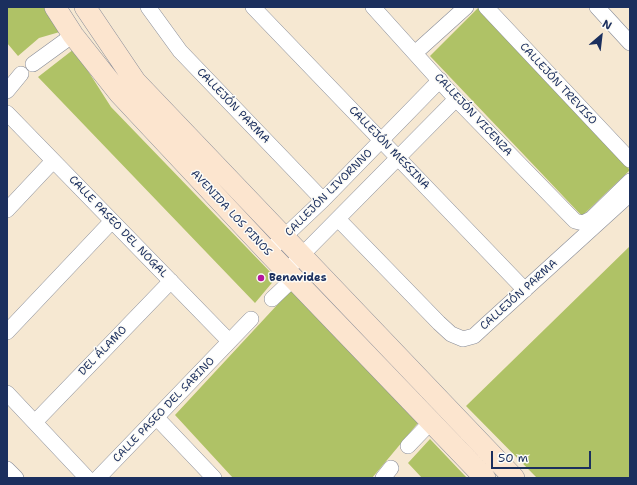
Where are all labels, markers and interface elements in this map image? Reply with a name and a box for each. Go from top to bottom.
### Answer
north arrow [581,16,621,56]
text: N [599,16,614,34]
street label: CALLEJÓN TREVISO [517,40,599,128]
street label: CALLEJÓN PARMA [194,66,272,146]
street label: CALLEJÓN VICENZA [431,71,515,159]
street label: CALLEJÓN MESSINA [346,104,432,192]
street label: CALLEJÓN LIVORNNO [283,147,375,239]
street label: AVENIDA LOS PINOS [188,167,274,259]
street label: CALLE PASEO DEL NOGAL [66,173,170,281]
street label: CALLEJÓN PARMA [478,257,560,333]
place label: Benavides [269,271,326,285]
marker: Benavides [256,273,266,283]
street label: DEL ÁLAMO [76,323,130,379]
street label: CALLE PASEO DEL SABINO [110,355,218,465]
scale bar [493,443,593,469]
text: 50 m [498,450,528,466]

